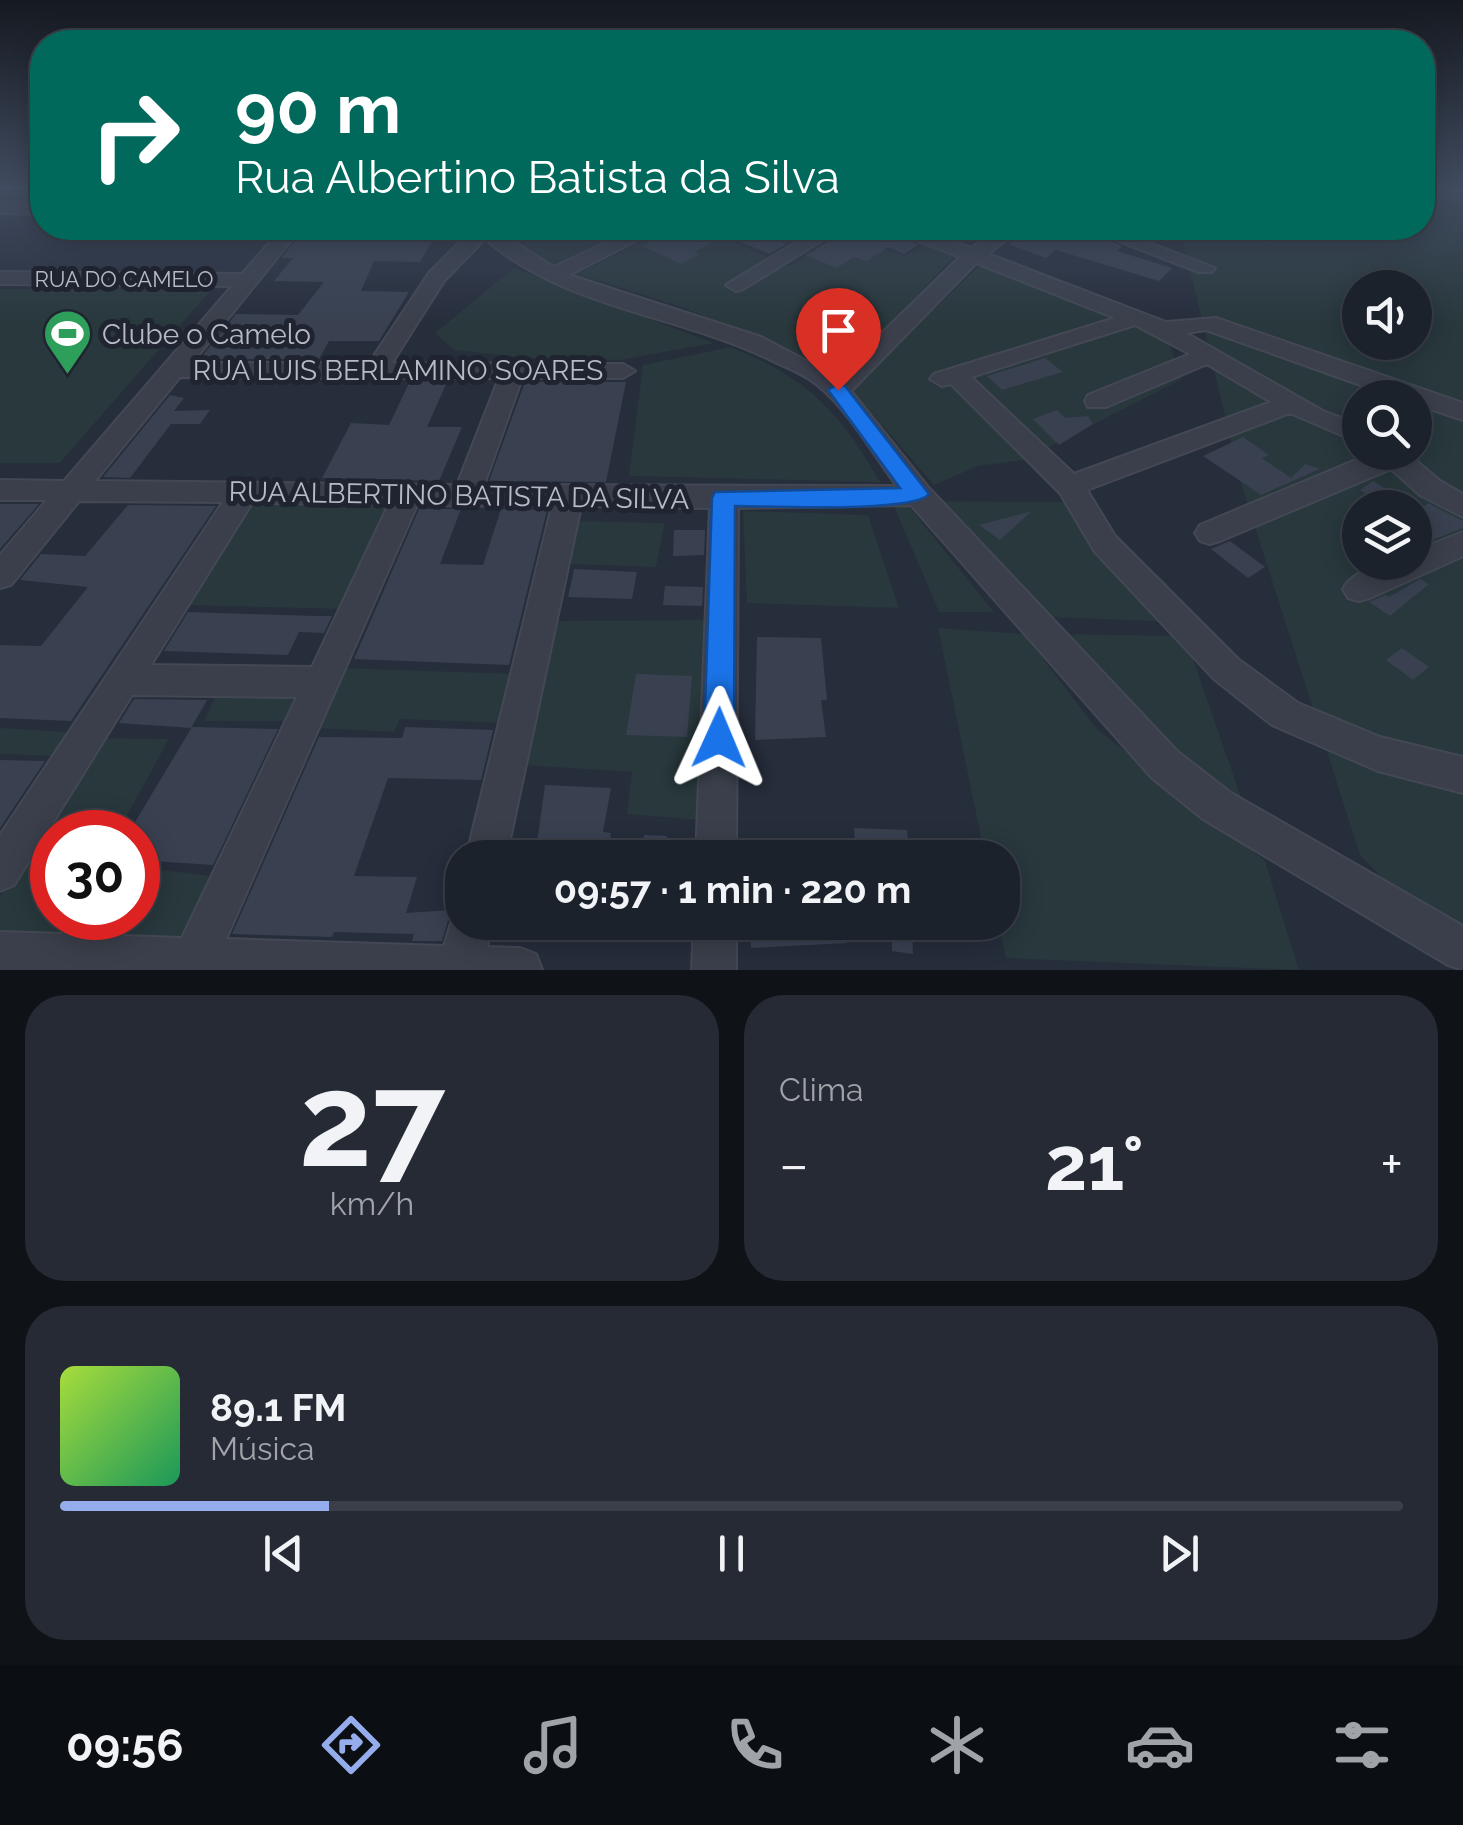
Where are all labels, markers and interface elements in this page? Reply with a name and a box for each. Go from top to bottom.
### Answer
text: 90 m [235,67,401,149]
icon: right [70,70,200,200]
text: Rua Albertino Batista da Silva [235,151,840,204]
street label: RUA DO CAMELO [34,266,214,292]
map controls [1342,270,1432,580]
button: sound [1342,270,1432,360]
pin [796,288,881,391]
icon: arrive [811,303,866,358]
sports icon: Clube o Camelo [41,308,93,376]
place label: Clube o Camelo [102,318,311,351]
street label: RUA LUIS BERLAMINO SOARES [193,354,603,387]
button: search [1342,380,1432,470]
street label: RUA ALBERTINO BATISTA DA SILVA [228,475,690,516]
button: layers [1342,490,1432,580]
position arrow [667,686,771,790]
speed limit sign: 30 [30,810,160,940]
text: 09:57 · 1 min · 220 m [554,867,911,912]
text: 27 [299,1044,445,1196]
text: Clima [779,1071,863,1108]
text: 21° [1045,1119,1144,1208]
text: − [779,1132,809,1197]
text: + [1380,1132,1403,1197]
text: km/h [330,1185,414,1222]
text: 89.1 FM [210,1385,346,1430]
text: Música [210,1430,315,1467]
icon: previous [256,1526,311,1581]
icon: pause [704,1526,759,1581]
icon: next [1152,1526,1207,1581]
icon: directions [316,1710,386,1780]
icon: music [518,1710,588,1780]
icon: phone [720,1710,790,1780]
icon: climate [922,1710,992,1780]
icon: car [1125,1710,1195,1780]
icon: filters [1327,1710,1397,1780]
text: 09:56 [66,1719,184,1772]

